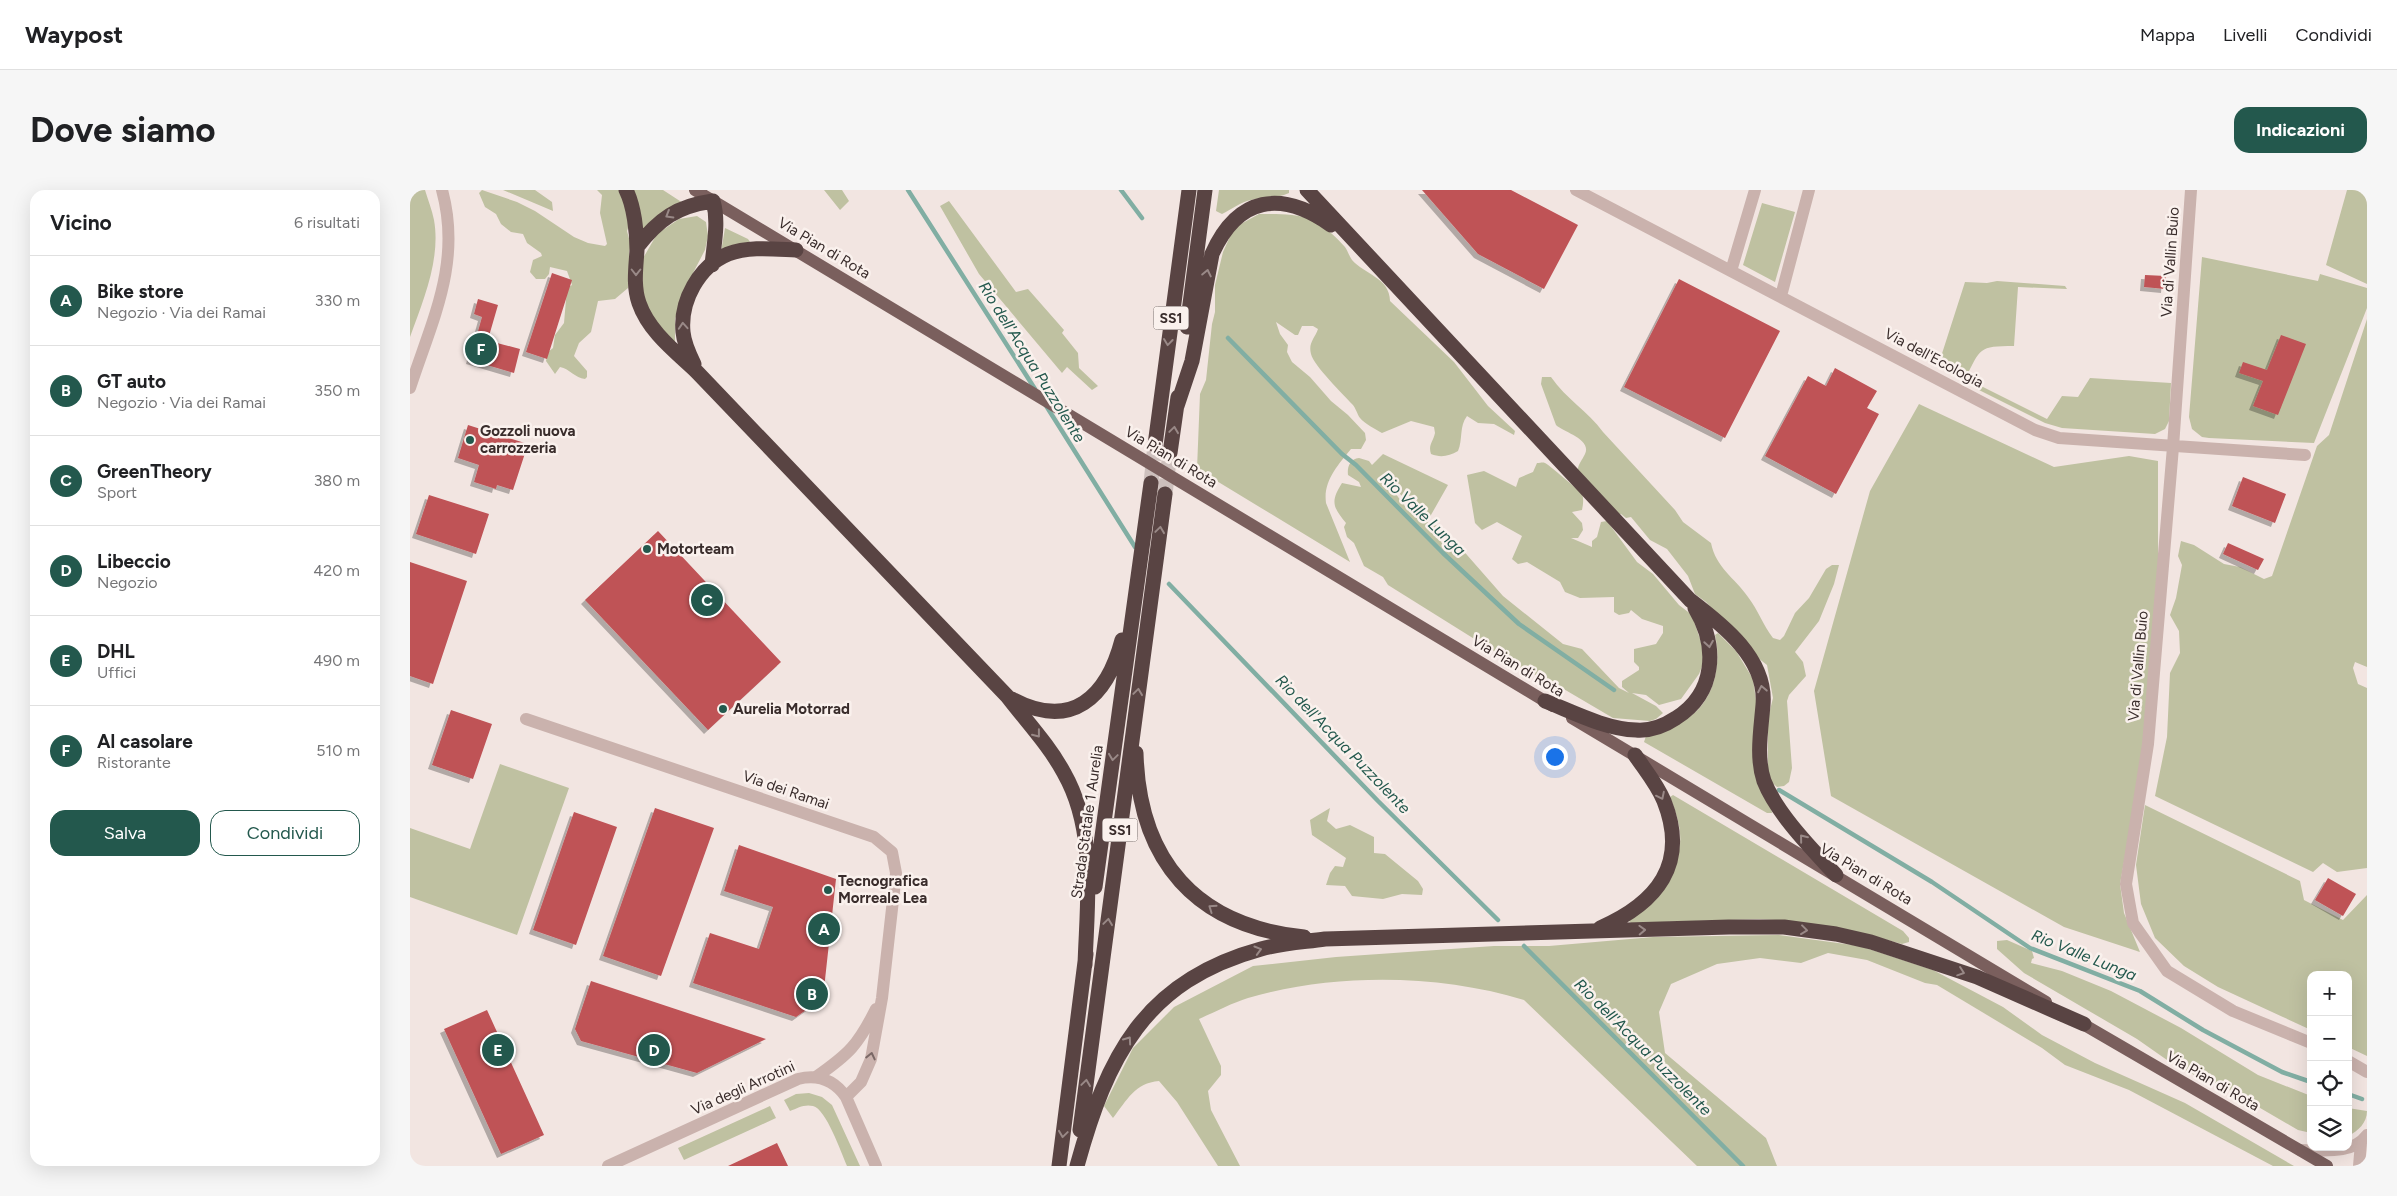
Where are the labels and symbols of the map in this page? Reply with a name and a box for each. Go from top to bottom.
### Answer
street label: Via di Vallin Buio [2157,206,2183,318]
one-way arrow [666,208,675,218]
street label: Via Pian di Rota [775,213,873,283]
one-way arrow [631,269,641,277]
one-way arrow [1201,269,1212,278]
water label: Rio dell'Acqua Puzzolente [975,278,1089,446]
road number: SS1 [1154,306,1188,330]
one-way arrow [677,322,688,330]
street label: Via dell'Ecologia [1881,324,1987,392]
pin: F [465,330,497,368]
one-way arrow [1163,339,1174,347]
place label: Gozzoli nuova carrozzeria [480,422,576,457]
street label: Via Pian di Rota [1122,422,1220,492]
one-way arrow [1168,425,1179,433]
marker: Gozzoli nuova carrozzeria [464,434,476,446]
water label: Rio Valle Lunga [1376,468,1470,560]
one-way arrow [1154,526,1165,534]
place label: Motorteam [657,540,734,558]
marker: Motorteam [641,543,653,555]
pin: C [691,581,723,619]
street label: Via di Vallin Buio [2124,610,2152,722]
street label: Via Pian di Rota [1469,631,1567,701]
one-way arrow [1704,640,1714,649]
water label: Rio dell'Acqua Puzzolente [1272,671,1415,818]
one-way arrow [1757,684,1767,693]
one-way arrow [1133,687,1143,696]
place label: Aurelia Motorrad [733,700,850,718]
marker: Aurelia Motorrad [717,703,729,715]
one-way arrow [1032,728,1040,737]
street label: Strada Statale 1 Aurelia [1067,744,1107,900]
your location [1542,744,1568,770]
one-way arrow [1108,753,1119,761]
street label: Via dei Ramai [740,767,832,813]
one-way arrow [1655,791,1665,800]
road number: SS1 [1102,818,1138,842]
one-way arrow [1800,835,1809,844]
street label: Via Pian di Rota [1817,839,1915,909]
place label: Tecnografica Morreale Lea [838,872,928,907]
marker: Tecnografica Morreale Lea [822,884,834,896]
one-way arrow [1208,905,1218,914]
pin: A [808,910,840,948]
one-way arrow [1102,918,1112,926]
one-way arrow [1638,924,1646,935]
one-way arrow [1801,924,1809,935]
water label: Rio Valle Lunga [2029,925,2139,985]
one-way arrow [1254,945,1263,956]
one-way arrow [1956,966,1965,976]
pin: B [796,975,828,1013]
water label: Rio dell'Acqua Puzzolente [1571,975,1716,1120]
pin: E [482,1031,514,1069]
pin: D [638,1031,670,1069]
one-way arrow [1122,1037,1131,1046]
street label: Via Pian di Rota [2163,1047,2263,1115]
one-way arrow [865,1052,876,1060]
street label: Via degli Arrotini [688,1057,798,1119]
one-way arrow [1080,1079,1091,1087]
one-way arrow [1058,1131,1069,1139]

